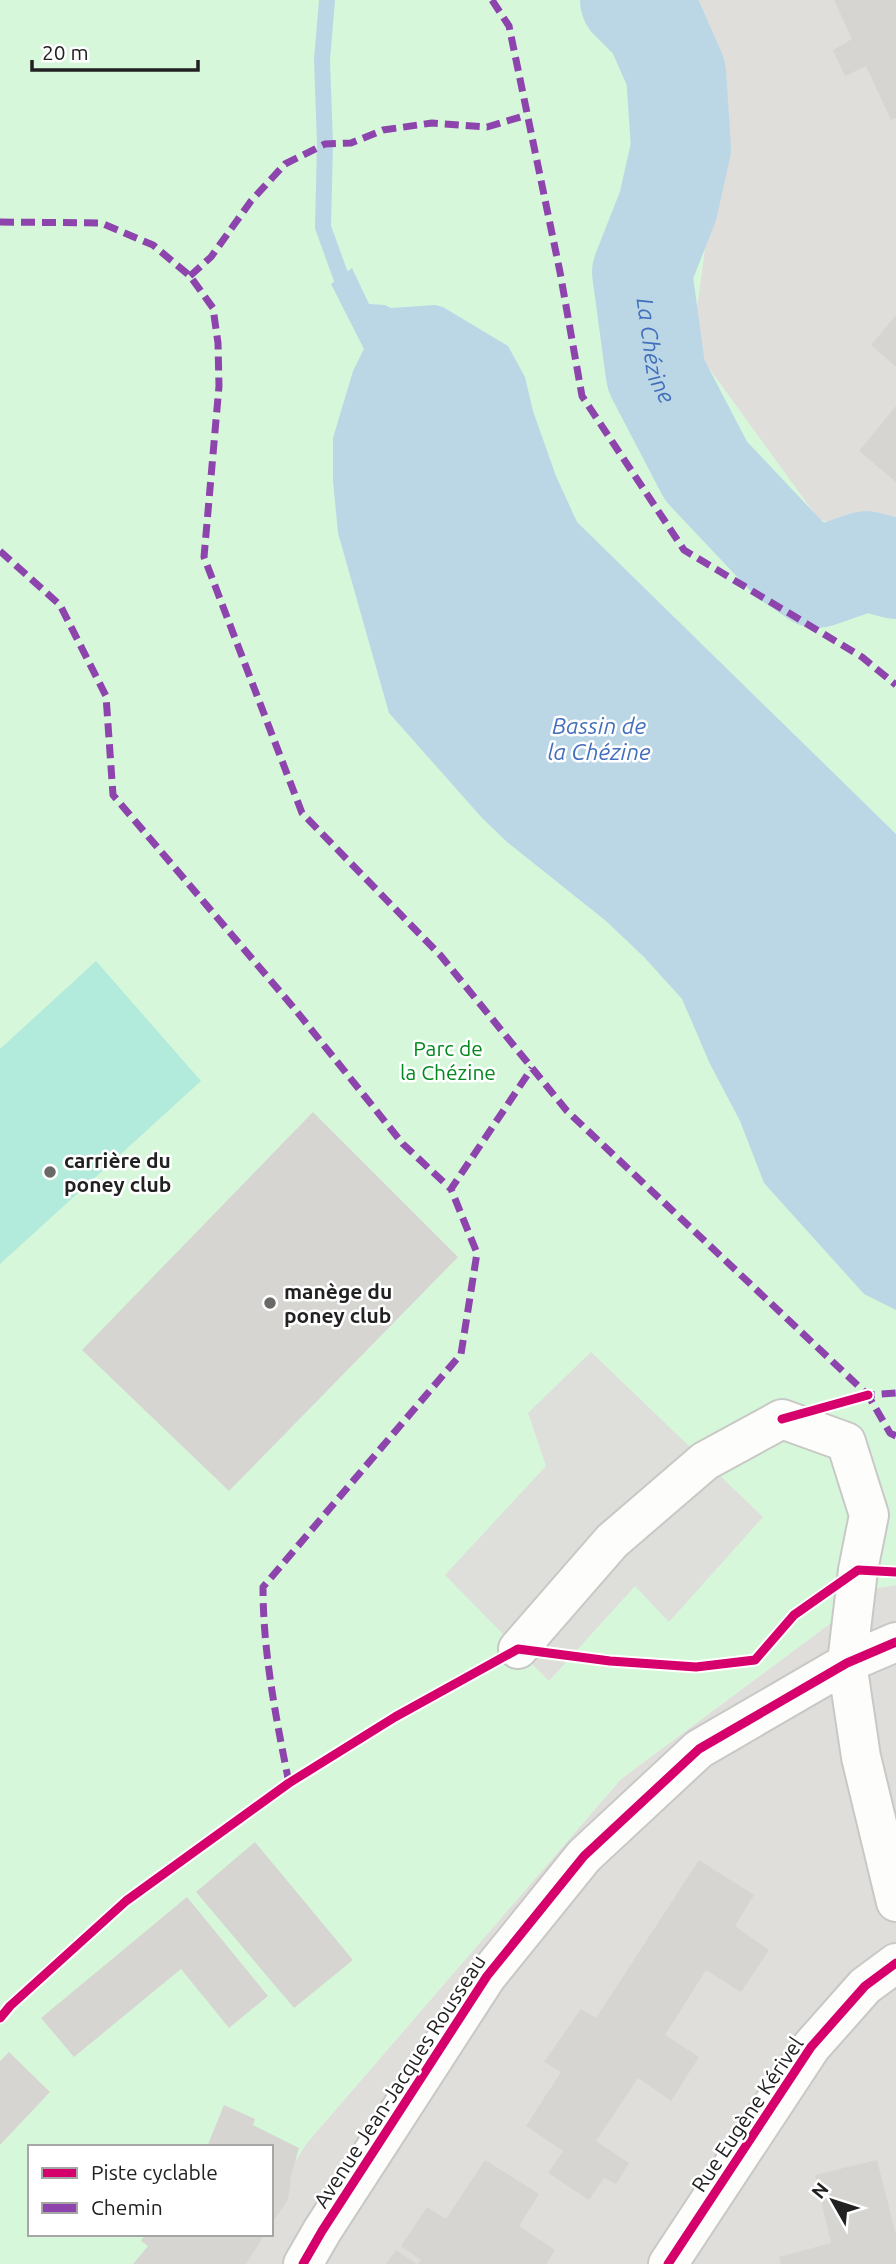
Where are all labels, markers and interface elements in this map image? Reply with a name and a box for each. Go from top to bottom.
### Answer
scale bar [32,28,198,72]
text: 20 m [42,40,89,64]
water label: La Chézine [633,296,681,407]
water label: Bassin de la Chézine [547,713,651,764]
park label: Parc de la Chézine [400,1036,496,1084]
place label: carrière du poney club [64,1148,171,1196]
marker: carrière du poney club [42,1164,58,1180]
place label: manège du poney club [284,1279,392,1327]
marker: manège du poney club [262,1295,278,1311]
street label: Avenue Jean-Jacques Rousseau [308,1950,490,2212]
street label: Rue Eugène Kérivel [686,2032,808,2196]
legend [28,2145,273,2236]
text: Piste cyclable [91,2160,218,2184]
north arrow [798,2166,868,2236]
text: N [807,2178,833,2203]
text: Chemin [91,2195,163,2219]

